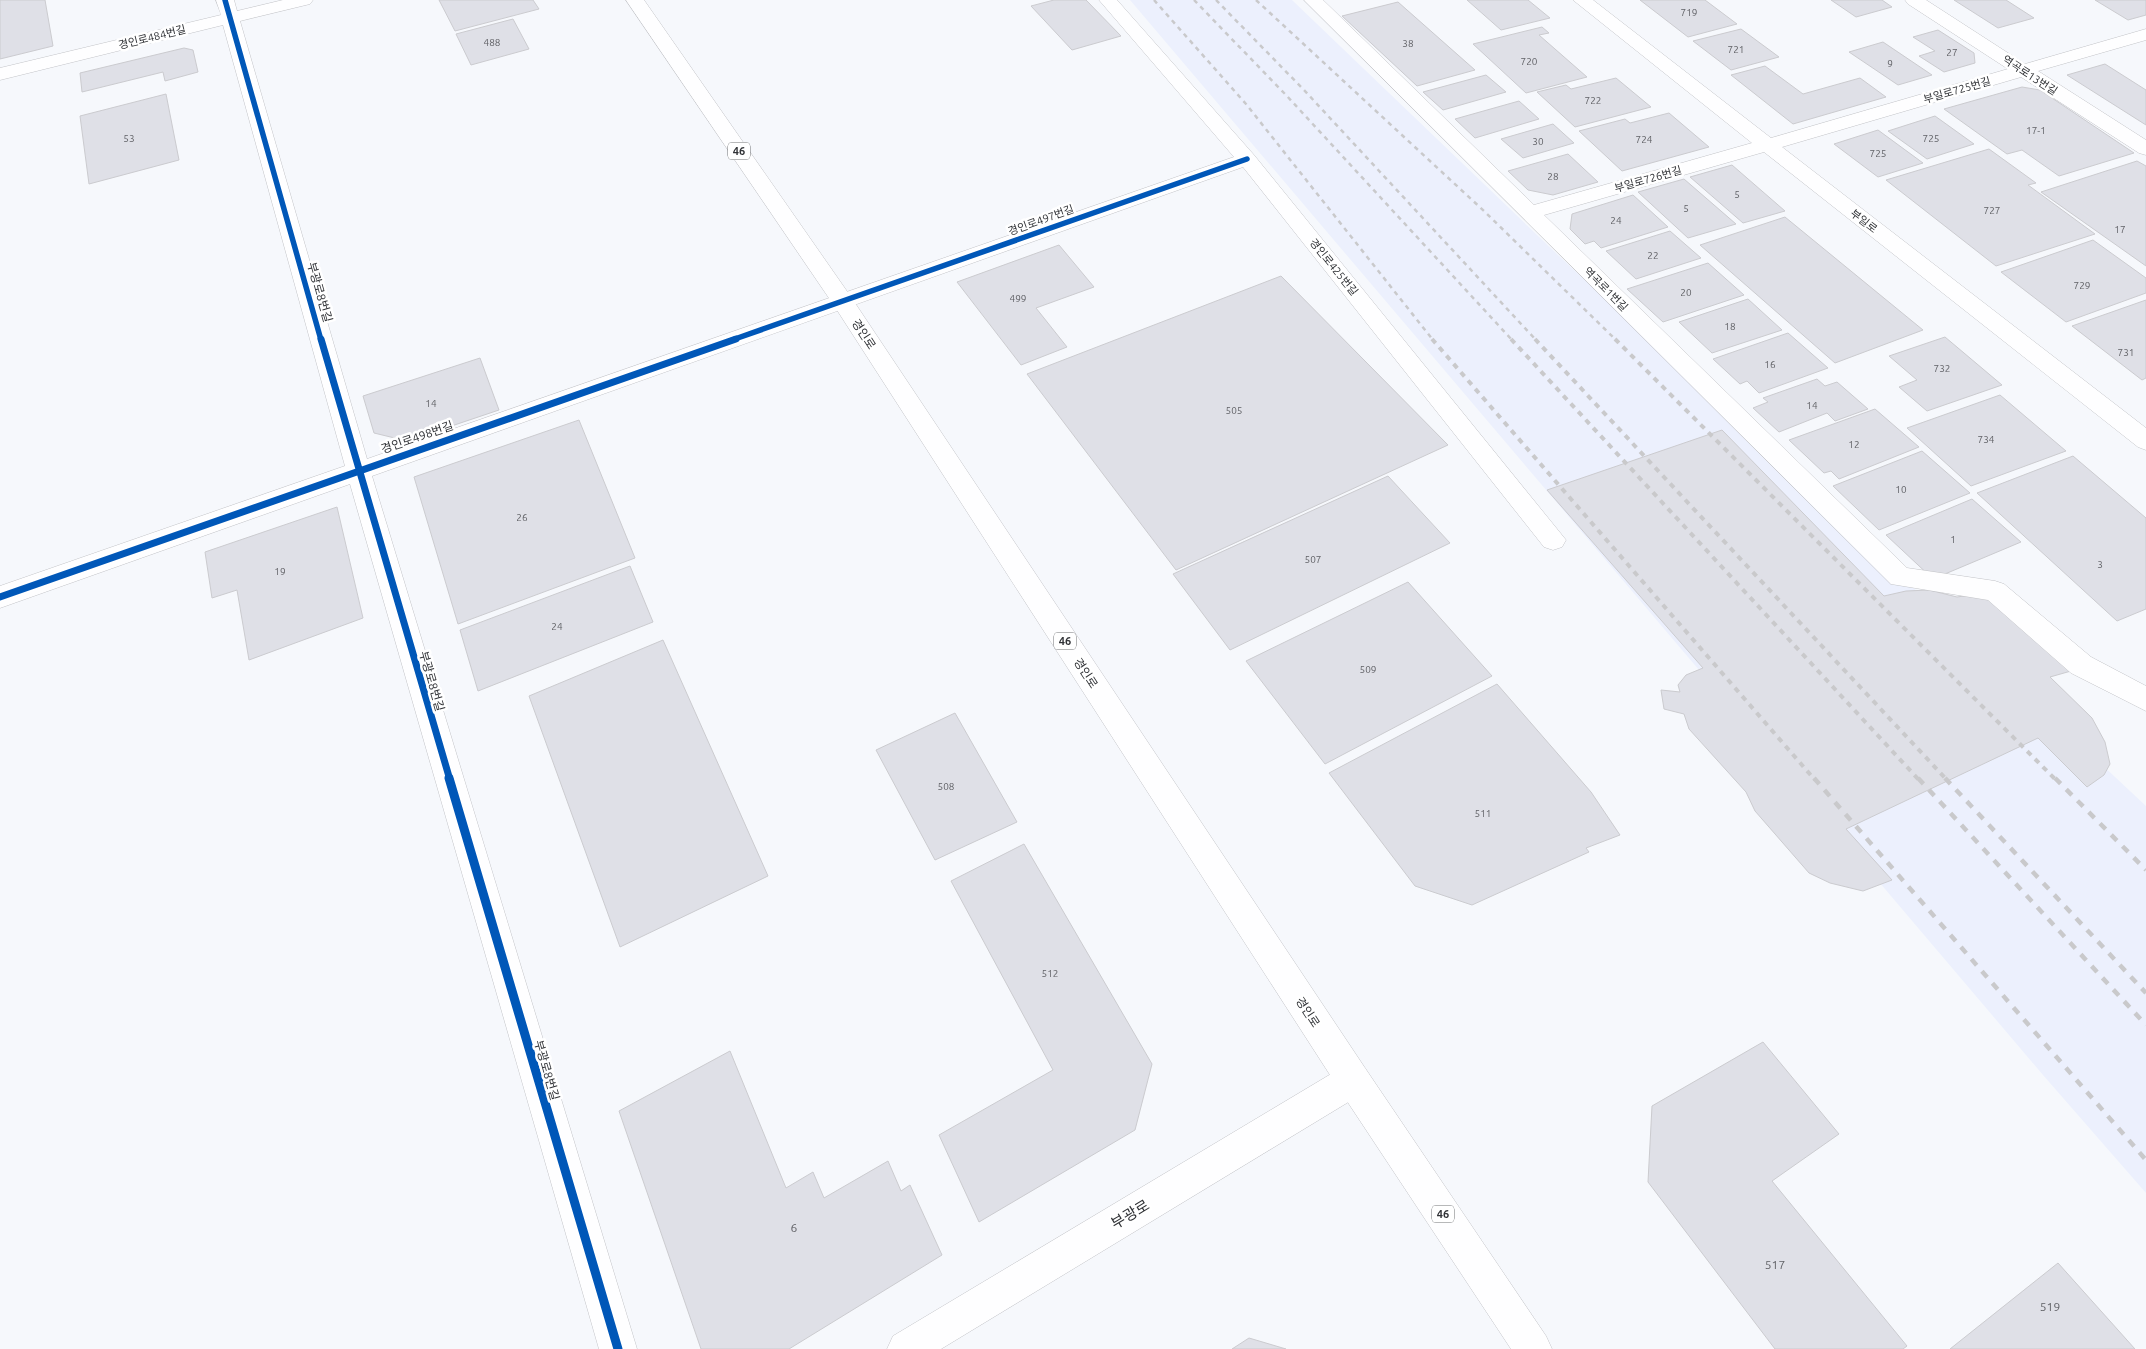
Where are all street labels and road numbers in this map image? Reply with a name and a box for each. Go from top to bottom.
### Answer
street label: 경인로484번길 [117,23,187,51]
street label: 역곡로13번길 [2000,53,2060,97]
street label: 부일로725번길 [1922,75,1992,105]
road number: 46 [728,142,750,160]
street label: 부일로726번길 [1613,164,1683,194]
street label: 경인로497번길 [1006,203,1076,237]
street label: 부일로 [1848,207,1880,235]
street label: 경인로425번길 [1308,236,1360,298]
street label: 부광로8번길 [305,260,335,324]
street label: 역곡로1번길 [1582,265,1630,313]
street label: 경인로 [850,317,878,351]
street label: 경인로498번길 [379,419,455,455]
road number: 46 [1054,632,1076,649]
street label: 부광로8번길 [417,649,447,713]
street label: 경인로 [1072,656,1100,690]
street label: 경인로 [1294,995,1322,1029]
street label: 부광로8번길 [532,1038,562,1102]
street label: 부광로 [1108,1196,1152,1232]
road number: 46 [1432,1206,1454,1222]

